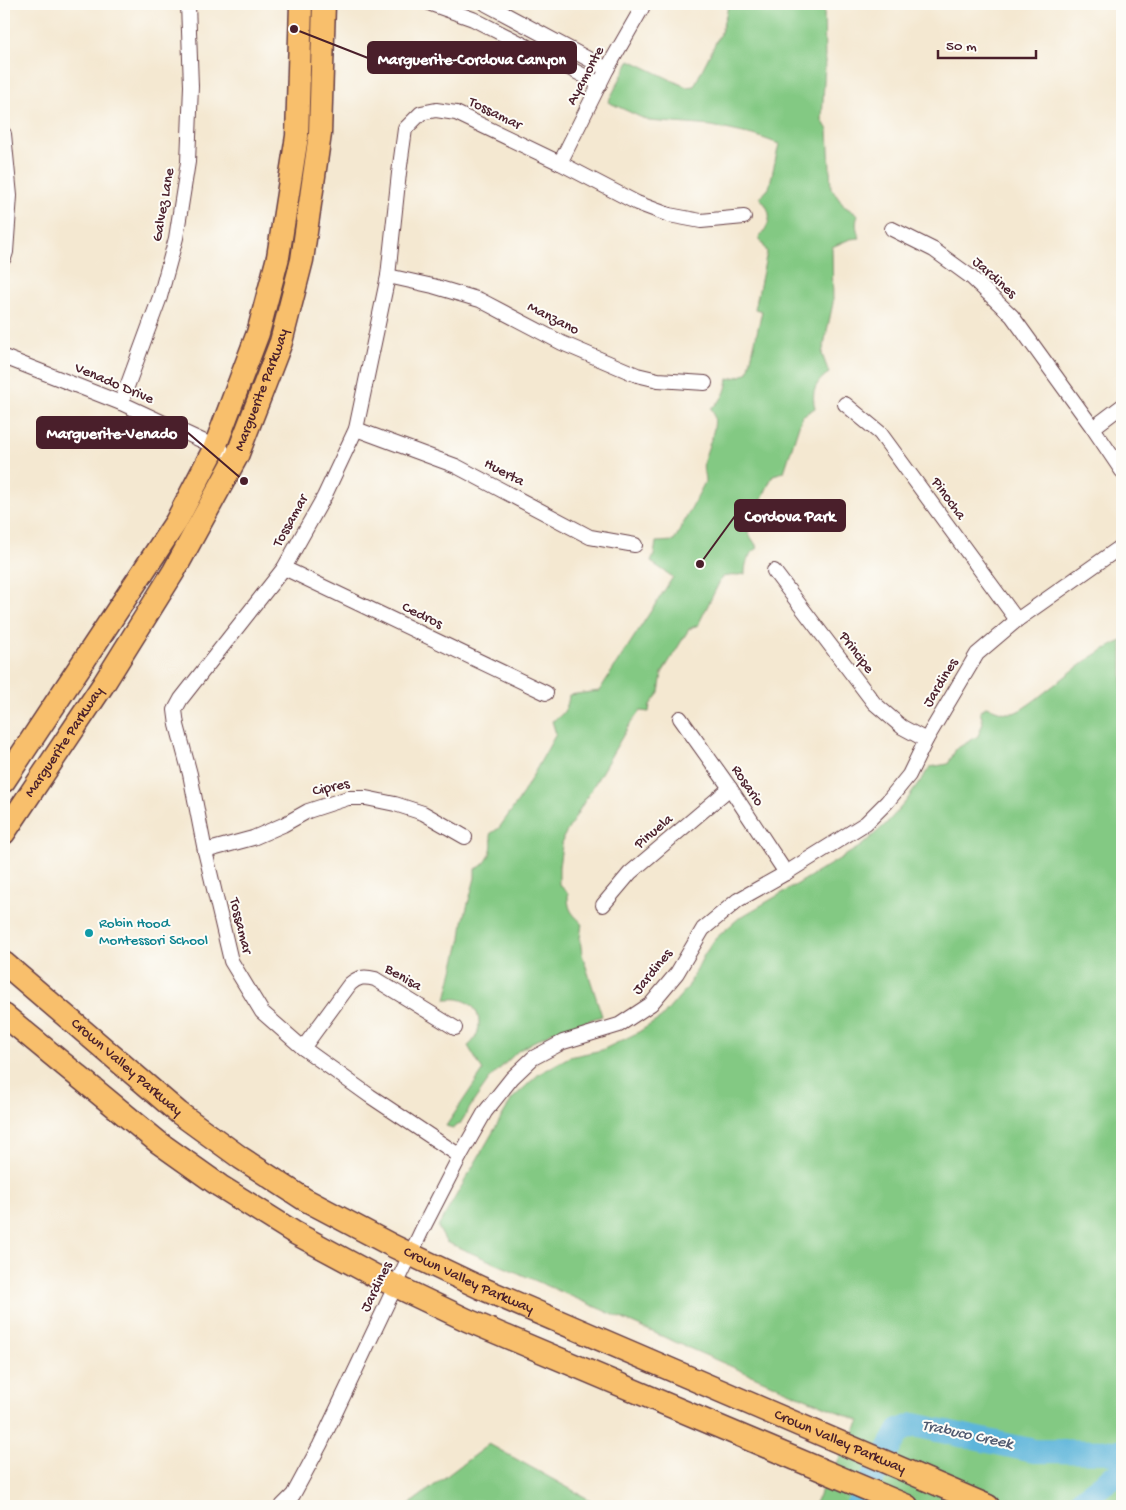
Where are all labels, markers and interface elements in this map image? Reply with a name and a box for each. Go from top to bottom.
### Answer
scale bar [938,28,1036,60]
text: 50 m [946,38,977,56]
callout: Marguerite-Cordova Canyon [368,42,576,73]
street label: Ayamonte [563,43,609,108]
text: Marguerite-Cordova Canyon [378,52,567,71]
street label: Tossamar [464,93,526,135]
street label: Galvez Lane [149,167,179,243]
street label: Jardines [968,253,1020,303]
street label: Manzano [524,298,582,340]
street label: Marguerite Parkway [231,327,293,454]
street label: Venado Drive [71,359,157,409]
callout: Marguerite-Venado [37,417,187,448]
text: Marguerite-Venado [47,426,178,445]
street label: Huerta [481,455,528,491]
street label: Pinocha [926,474,970,524]
street label: Tossamar [269,490,314,551]
callout: Cordova Park [735,500,845,531]
text: Cordova Park [744,509,837,528]
street label: Cedros [399,598,446,634]
street label: Principe [834,628,878,678]
street label: Jardines [919,655,963,711]
street label: Marguerite Parkway [21,683,108,801]
street label: Rosario [727,762,767,810]
street label: Cipres [311,775,352,801]
street label: Pinuela [630,810,678,854]
street label: Tossamar [224,895,256,958]
place label: Robin Hood Montessori School [99,915,208,950]
marker: Robin Hood Montessori School [83,927,95,939]
street label: Jardines [629,945,677,999]
street label: Benisa [380,960,425,996]
street label: Crown Valley Parkway [67,1015,186,1121]
street label: Crown Valley Parkway [400,1243,537,1319]
street label: Jardines [357,1258,397,1315]
street label: Crown Valley Parkway [771,1406,909,1479]
water label: Trabuco Creek [920,1417,1016,1455]

